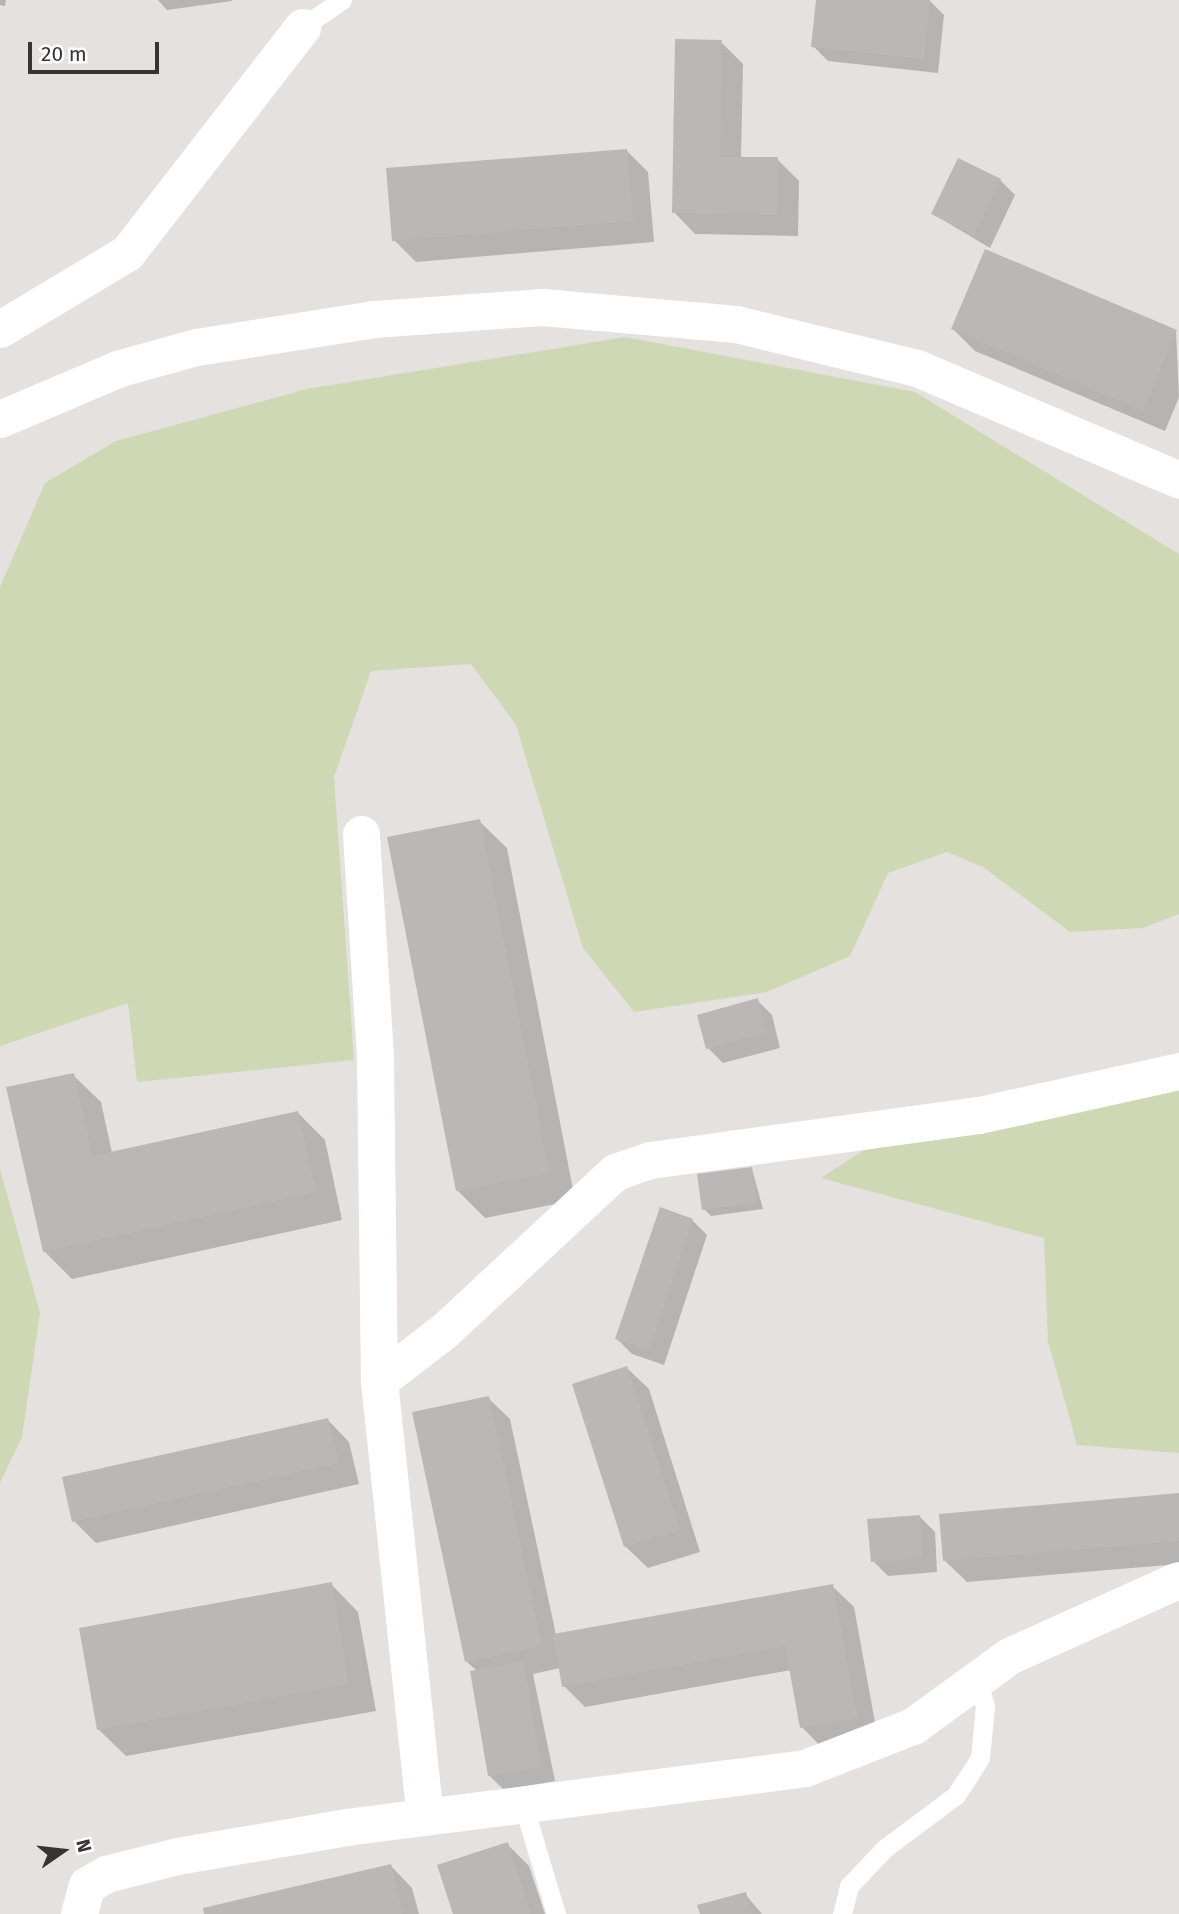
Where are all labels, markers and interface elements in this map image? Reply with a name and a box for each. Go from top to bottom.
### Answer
scale bar [32,28,163,72]
text: 20 m [41,41,87,67]
north arrow [28,1816,98,1886]
text: N [71,1837,97,1855]

